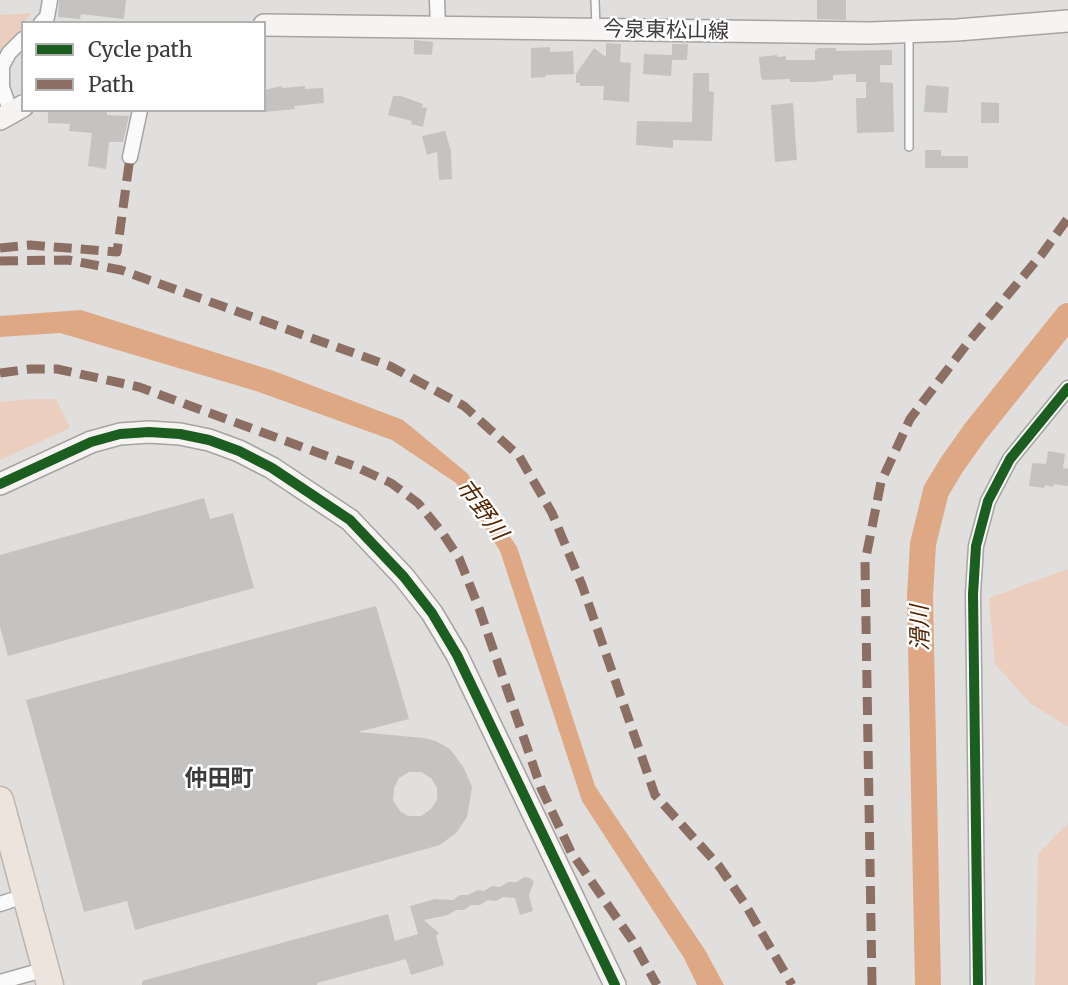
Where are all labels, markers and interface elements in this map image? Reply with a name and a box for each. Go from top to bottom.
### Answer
street label: 今泉東松山線 [603,17,729,45]
legend [21,21,266,112]
text: Cycle path [88,36,192,63]
text: Path [88,71,134,98]
water label: 市野川 [450,474,512,546]
water label: 滑川 [907,605,935,651]
district label: 仲田町 [185,765,253,793]

